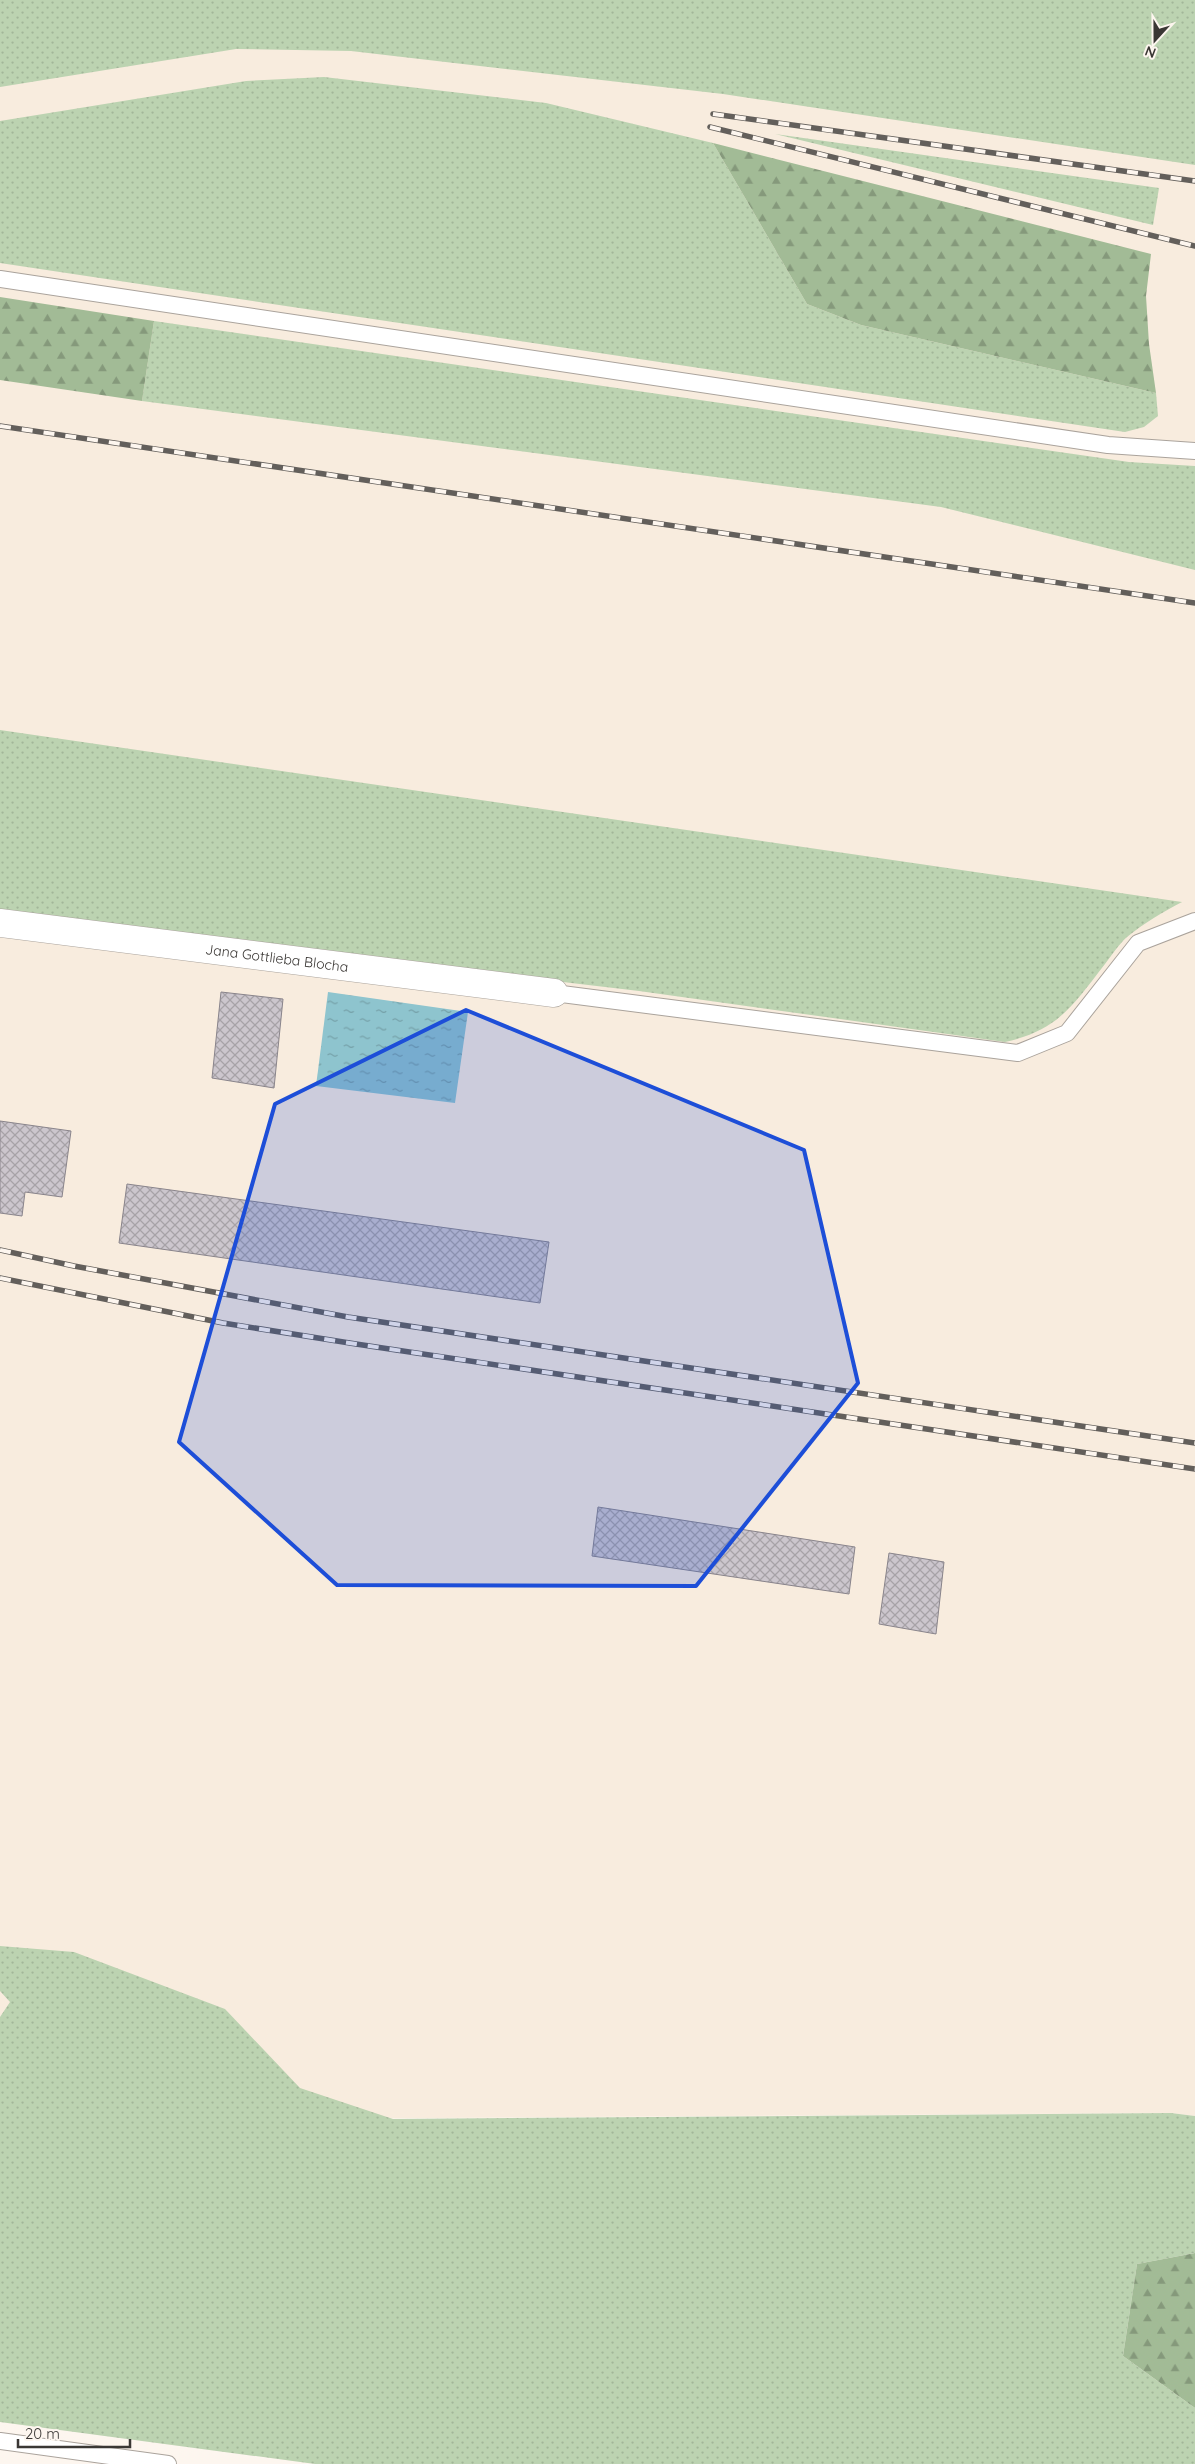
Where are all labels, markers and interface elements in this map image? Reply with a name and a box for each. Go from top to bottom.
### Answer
north arrow [1130,15,1180,65]
text: N [1142,42,1158,62]
street label: Jana Gottlieba Blocha [204,940,349,976]
scale bar [18,2416,130,2448]
text: 20 m [25,2424,60,2443]

